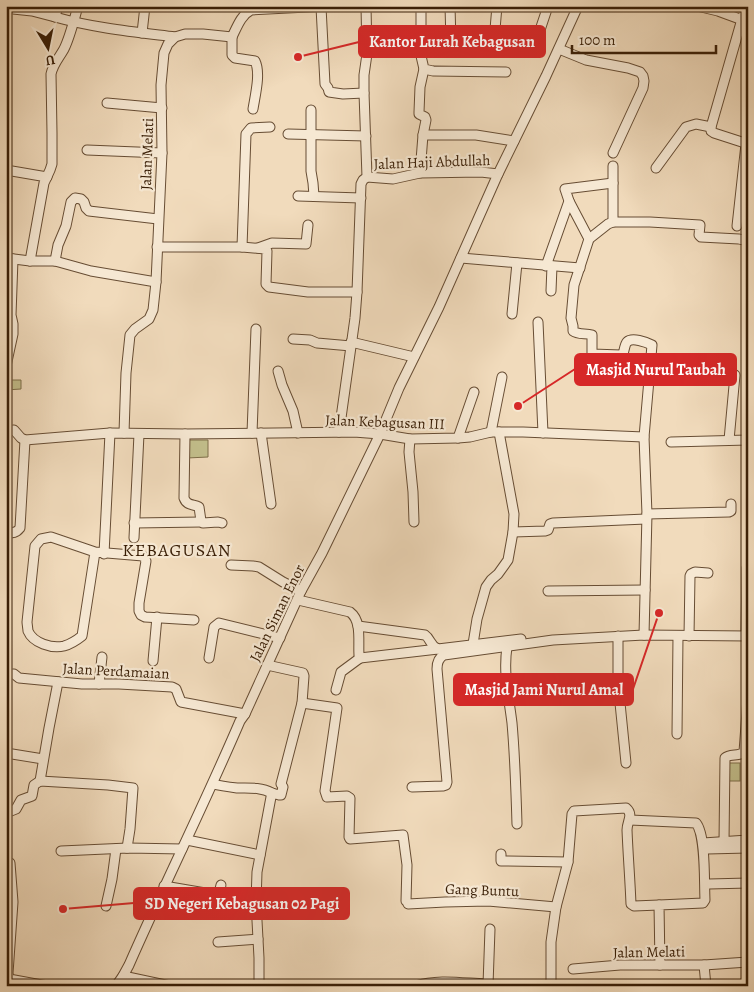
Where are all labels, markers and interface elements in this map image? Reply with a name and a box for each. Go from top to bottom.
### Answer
north arrow [22,22,72,72]
scale bar [572,22,715,54]
callout: Kantor Lurah Kebagusan [359,26,545,57]
text: 100 m [579,30,616,50]
text: Kantor Lurah Kebagusan [369,31,535,53]
text: U [44,50,56,70]
street label: Jalan Melati [136,118,158,190]
street label: Jalan Haji Abdullah [373,150,491,174]
callout: Masjid Nurul Taubah [575,354,736,385]
text: Masjid Nurul Taubah [586,359,726,381]
street label: Jalan Kebagusan III [325,410,445,434]
district label: KEBAGUSAN [122,538,232,562]
street label: Jalan Siman Enor [245,561,309,665]
street label: Jalan Perdamaian [62,658,170,684]
callout: Masjid Jami Nurul Amal [454,674,633,705]
text: Masjid Jami Nurul Amal [464,679,624,701]
street label: Gang Buntu [445,879,520,901]
callout: SD Negeri Kebagusan 02 Pagi [134,888,349,919]
text: SD Negeri Kebagusan 02 Pagi [145,893,340,915]
street label: Jalan Melati [613,941,685,963]

